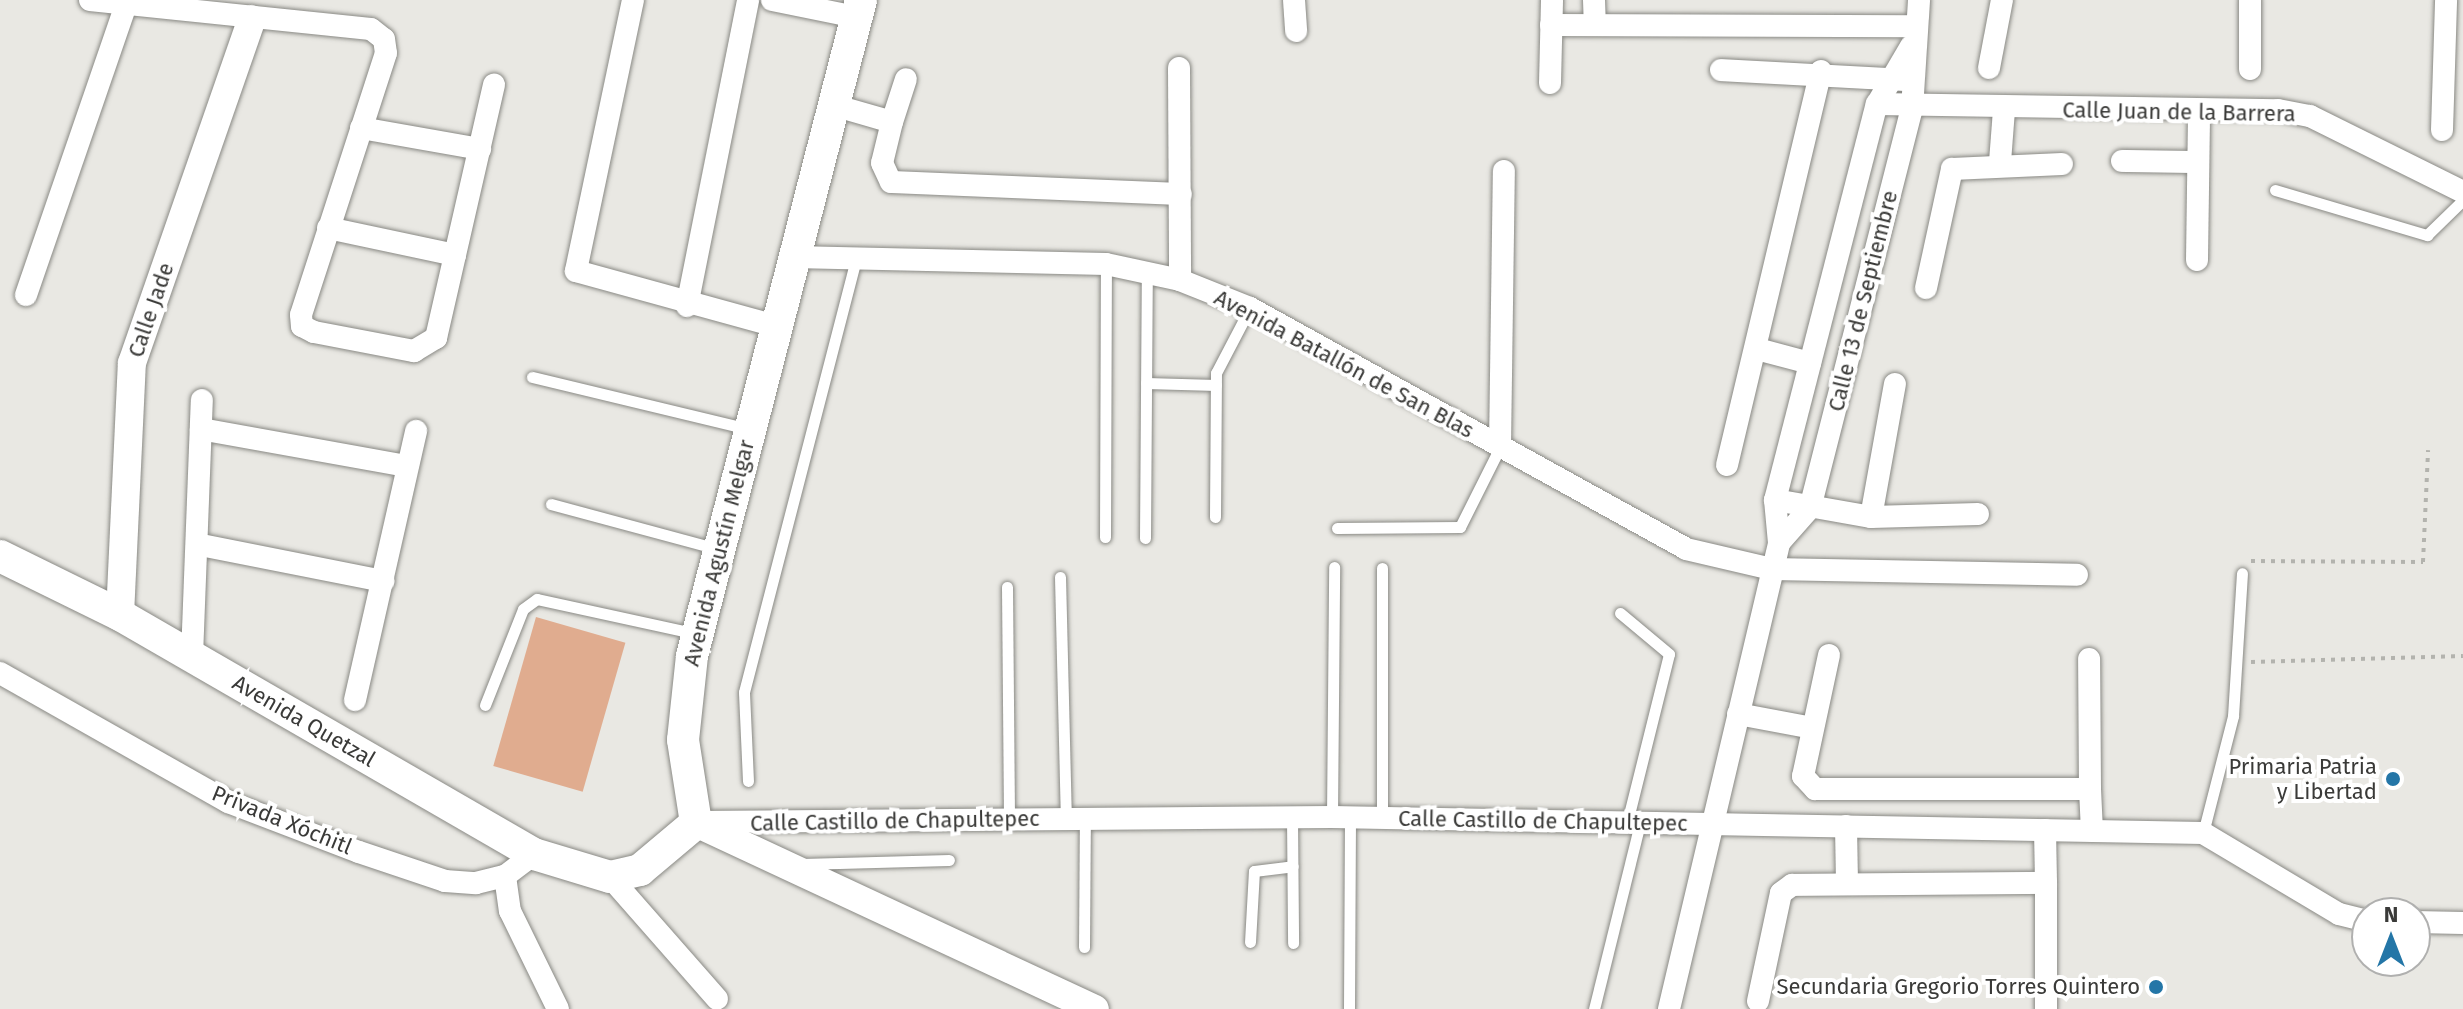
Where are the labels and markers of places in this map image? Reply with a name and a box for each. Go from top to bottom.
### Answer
place label: Primaria Patria y Libertad [2229,753,2377,804]
marker: Primaria Patria y Libertad [2384,770,2402,788]
place label: Secundaria Gregorio Torres Quintero [1777,974,2140,1000]
marker: Secundaria Gregorio Torres Quintero [2147,978,2165,996]

